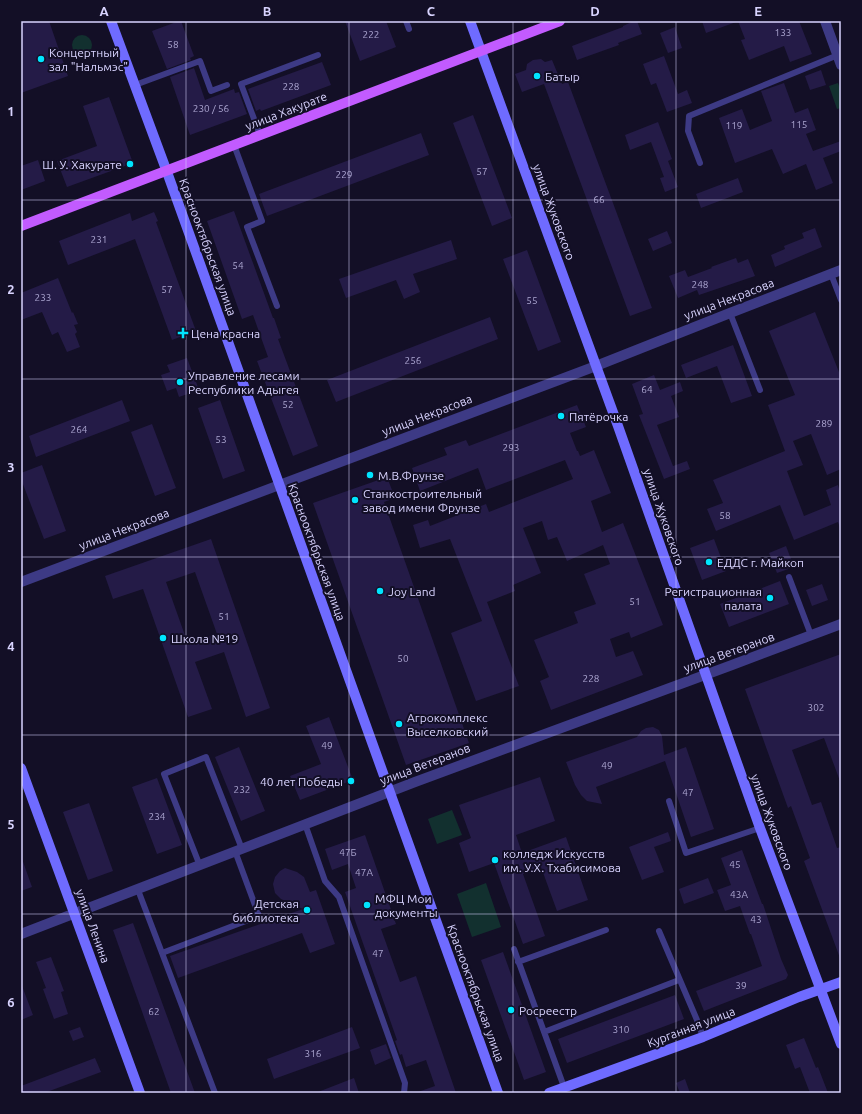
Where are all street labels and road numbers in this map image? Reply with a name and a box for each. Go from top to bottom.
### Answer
street label: улица Хакурате [243,89,329,133]
street label: улица Жуковского [531,162,577,262]
street label: Краснооктябрьская улица [177,176,239,318]
street label: улица Некрасова [682,276,776,322]
street label: улица Некрасова [380,392,474,438]
street label: улица Жуковского [641,467,687,567]
street label: Краснооктябрьская улица [286,481,348,623]
street label: улица Некрасова [77,506,171,552]
street label: улица Ветеранов [682,630,776,674]
street label: улица Ветеранов [378,741,472,787]
street label: улица Жуковского [749,772,795,872]
street label: улица Ленина [74,887,112,965]
street label: Краснооктябрьская улица [445,922,507,1064]
street label: Курганная улица [645,1004,737,1050]

